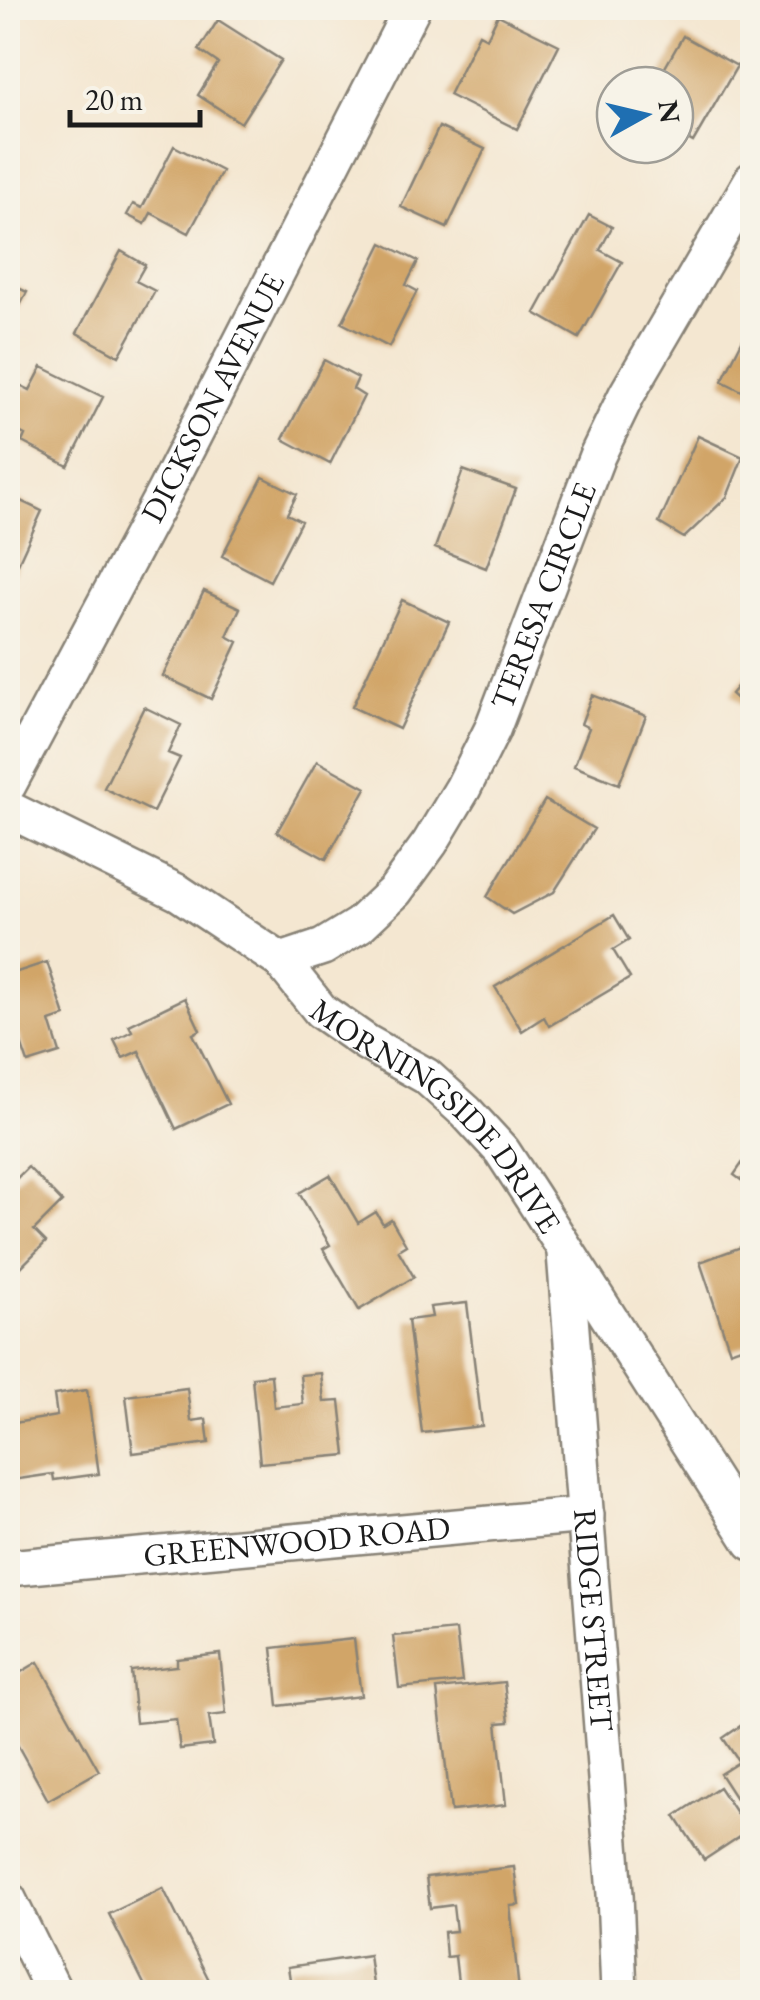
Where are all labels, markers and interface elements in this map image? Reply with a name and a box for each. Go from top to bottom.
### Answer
scale bar [70,65,200,127]
north arrow [595,65,695,165]
text: 20 m [85,80,143,119]
text: N [650,98,689,126]
street label: DICKSON AVENUE [131,266,294,530]
street label: TERESA CIRCLE [481,476,606,715]
street label: MORNINGSIDE DRIVE [302,989,571,1241]
street label: GREENWOOD ROAD [142,1507,452,1576]
street label: RIDGE STREET [564,1507,623,1733]

